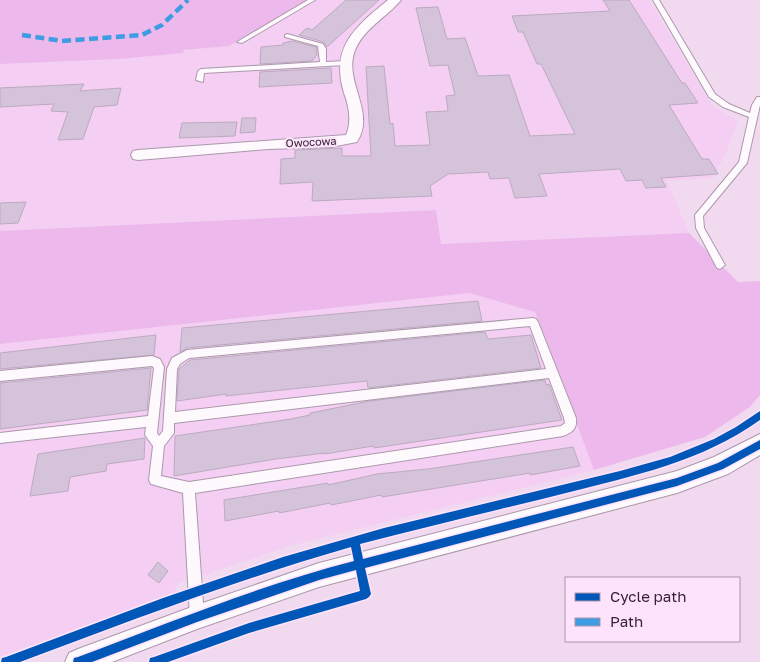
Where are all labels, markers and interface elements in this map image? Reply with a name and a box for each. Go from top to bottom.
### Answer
street label: Owocowa [285,134,337,149]
legend [565,577,740,642]
text: Cycle path [610,587,686,605]
text: Path [610,612,643,630]

